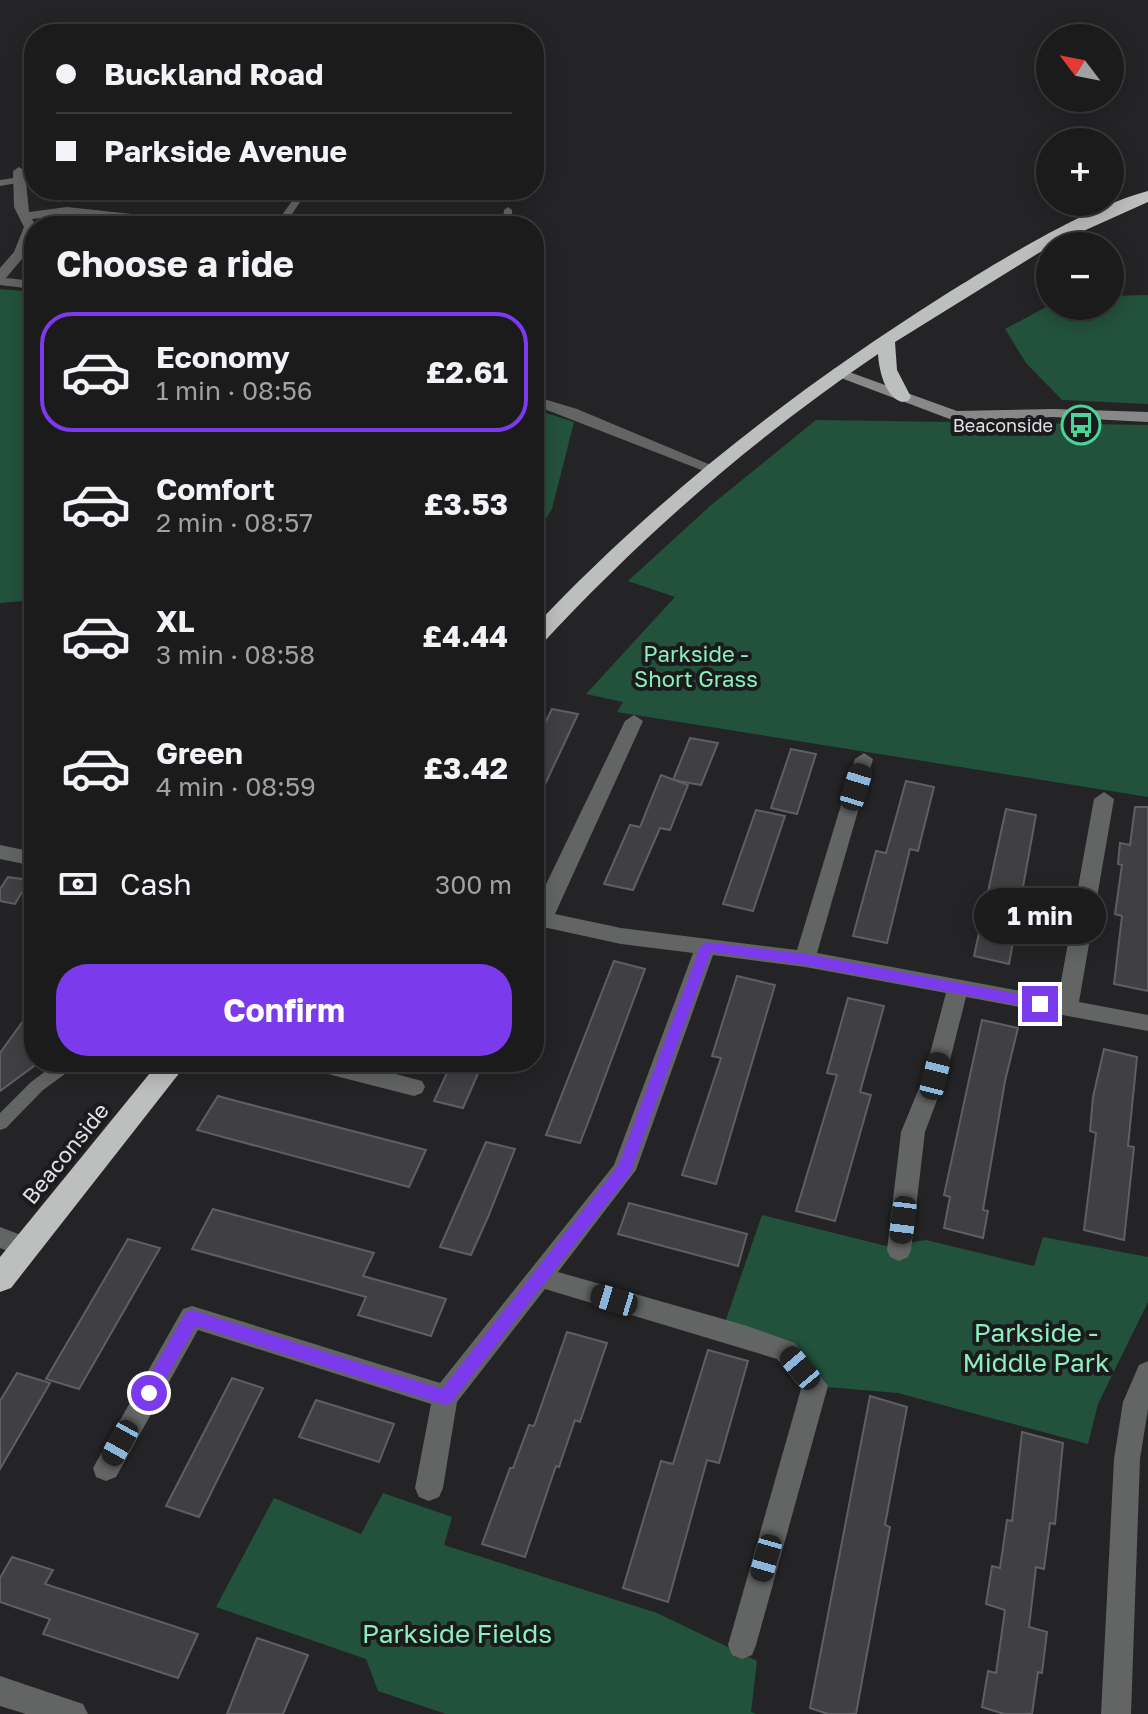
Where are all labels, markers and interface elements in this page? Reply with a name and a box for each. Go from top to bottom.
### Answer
north arrow [1036,24,1124,112]
map controls [1036,24,1124,320]
text: Buckland Road [104,56,323,92]
button: + [1036,128,1124,216]
text: Parkside Avenue [104,133,347,169]
button: − [1036,232,1124,320]
text: Choose a ride [56,242,294,285]
icon: car [60,336,132,408]
text: Economy [156,339,290,375]
text: £2.61 [426,354,508,390]
text: 1 min · 08:56 [156,375,312,406]
bus stop icon: Beaconside [1060,404,1102,446]
place label: Beaconside [953,414,1053,436]
icon: car [60,468,132,540]
text: Comfort [156,471,275,507]
text: £3.53 [424,486,508,522]
text: 2 min · 08:57 [156,507,313,538]
icon: car [60,600,132,672]
text: XL [156,603,195,639]
text: £4.44 [422,618,508,654]
text: 3 min · 08:58 [156,639,315,670]
park label: Parkside - Short Grass [634,640,758,692]
icon: car [60,732,132,804]
text: Green [156,735,243,771]
text: £3.42 [423,750,508,786]
car [838,761,874,813]
text: 4 min · 08:59 [156,771,316,802]
icon: cash [56,862,100,906]
text: Cash [120,866,192,902]
text: 300 m [435,869,512,900]
callout: 1 min [974,888,1106,944]
text: 1 min [1007,900,1073,931]
button: Confirm [56,964,512,1056]
route end [1022,986,1058,1022]
car [918,1050,952,1102]
street label: Beaconside [16,1097,114,1209]
car [888,1195,918,1245]
car [588,1282,640,1318]
park label: Parkside - Middle Park [962,1317,1110,1378]
car [775,1342,825,1394]
route start [131,1375,167,1411]
car [98,1416,142,1470]
car [748,1532,784,1584]
park label: Parkside Fields [362,1618,552,1649]

